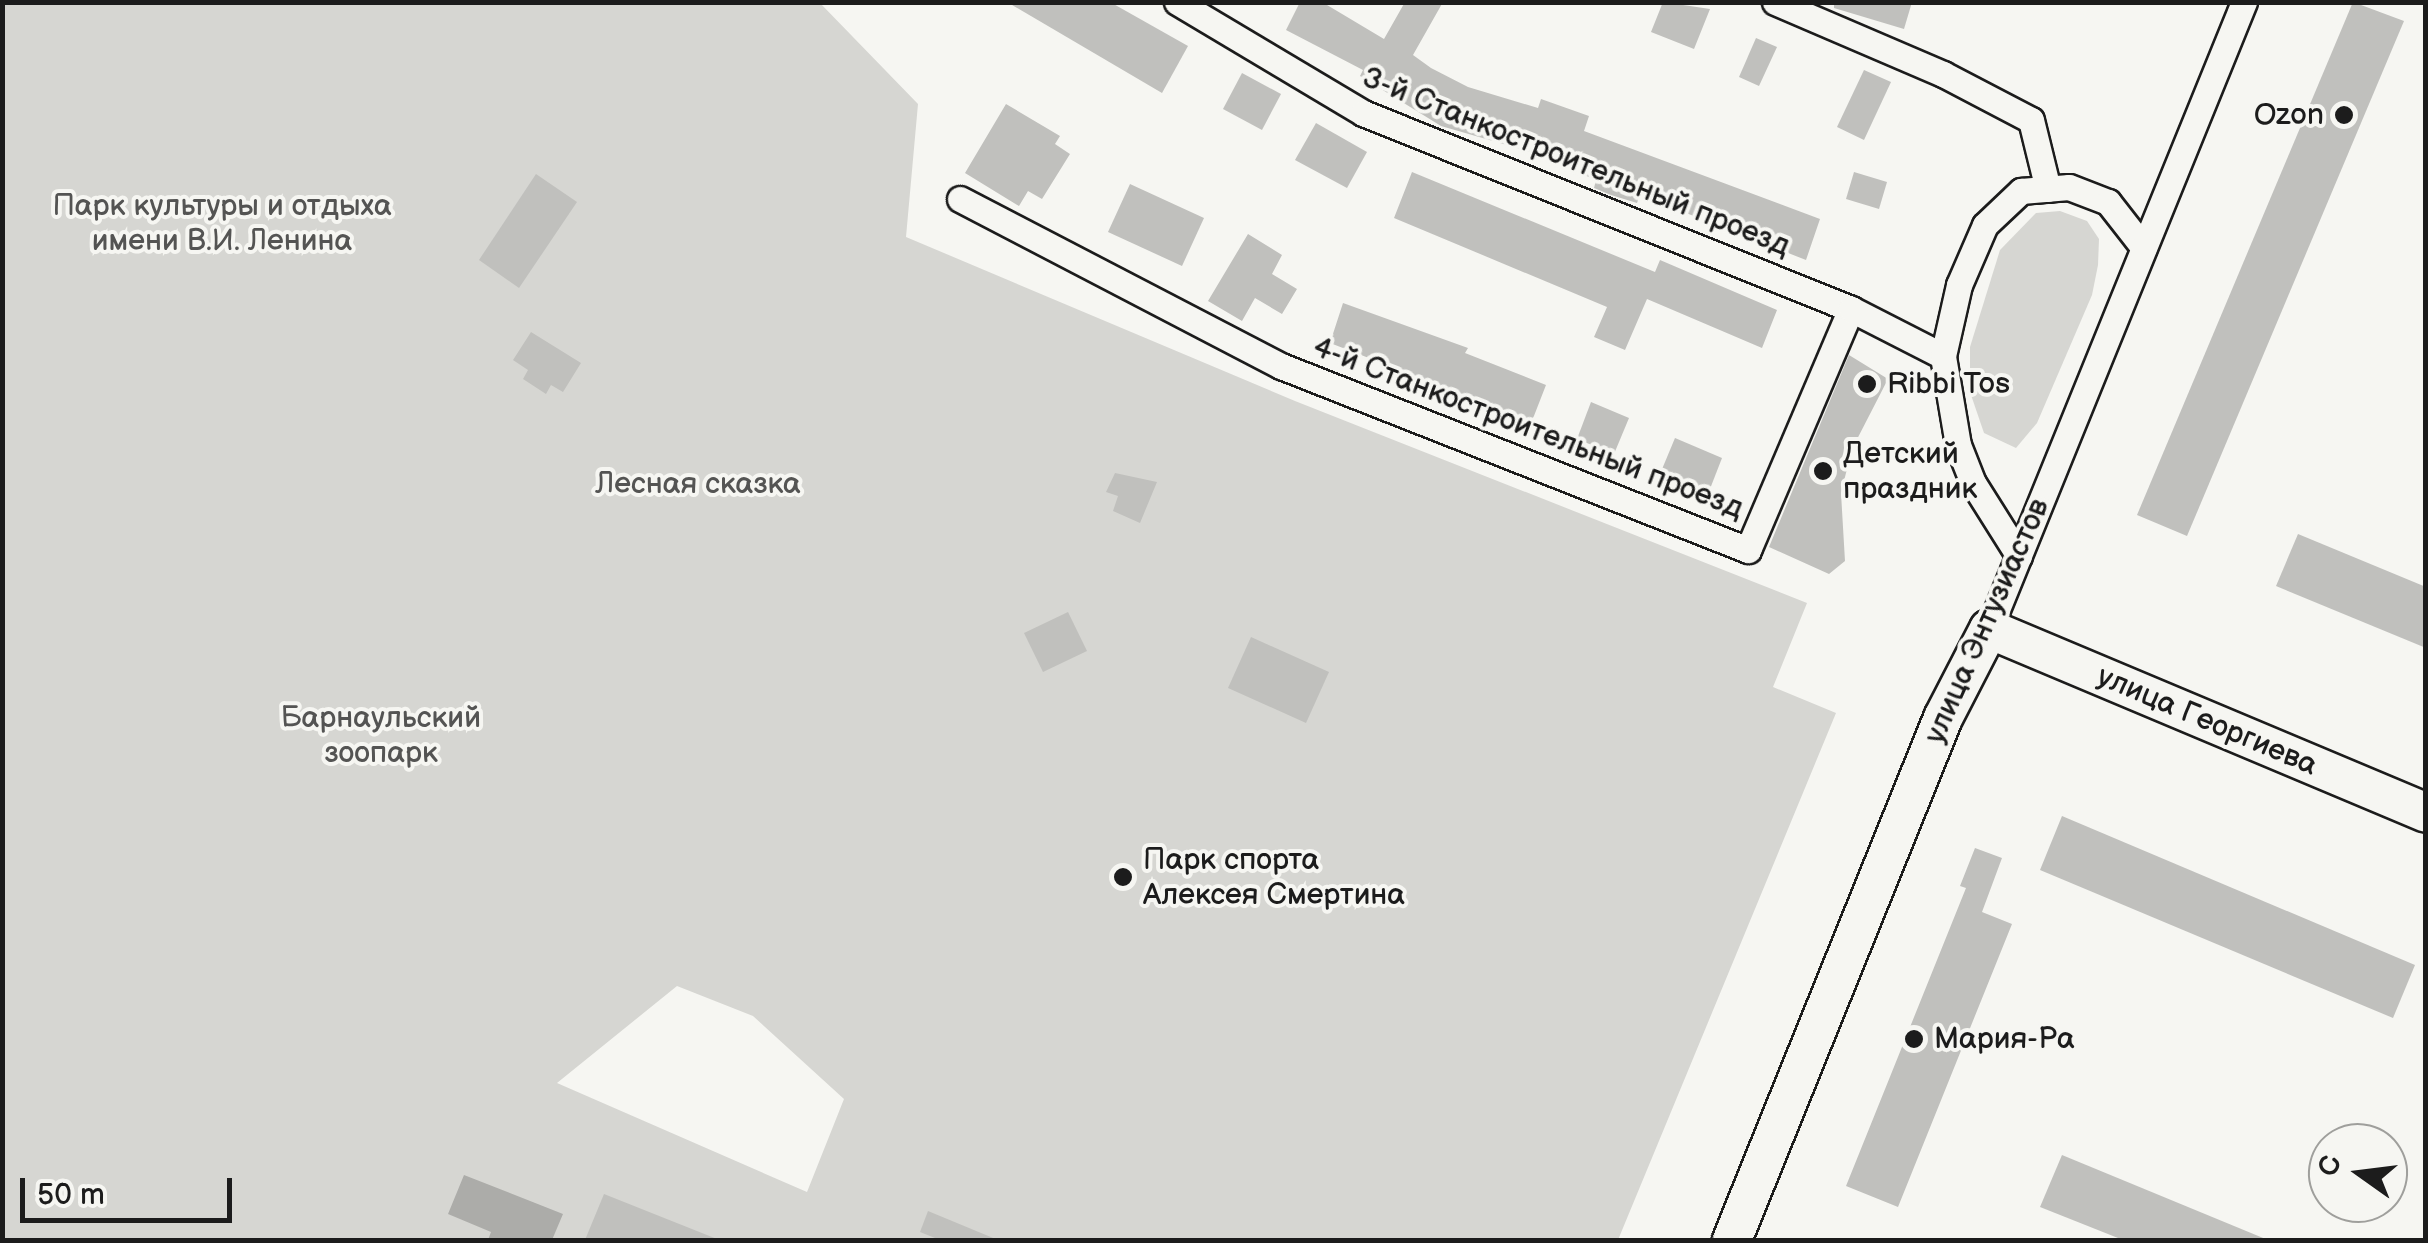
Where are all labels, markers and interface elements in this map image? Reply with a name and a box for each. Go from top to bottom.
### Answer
street label: 3-й Станкостроительный проезд [1357,60,1795,264]
place label: Ozon [2254,97,2324,133]
marker: Ozon [2333,104,2355,126]
park label: Парк культуры и отдыха имени В.И. Ленина [52,188,392,258]
street label: 4-й Станкостроительный проезд [1308,329,1748,527]
place label: Ribbi Tos [1887,366,2011,402]
marker: Ribbi Tos [1856,373,1878,395]
place label: Детский праздник [1843,436,1977,506]
marker: Детский праздник [1812,460,1834,482]
park label: Лесная сказка [595,466,801,502]
street label: улица Энтузиастов [1917,493,2057,749]
street label: улица Георгиева [2092,658,2322,784]
park label: Барнаульский зоопарк [281,700,481,770]
place label: Парк спорта Алексея Смертина [1143,842,1405,912]
marker: Парк спорта Алексея Смертина [1112,866,1134,888]
place label: Мария-Ра [1934,1021,2075,1057]
marker: Мария-Ра [1903,1028,1925,1050]
north arrow [2308,1123,2408,1223]
text: С [2312,1153,2349,1180]
scale bar [25,1158,238,1220]
text: 50 m [37,1177,105,1213]

